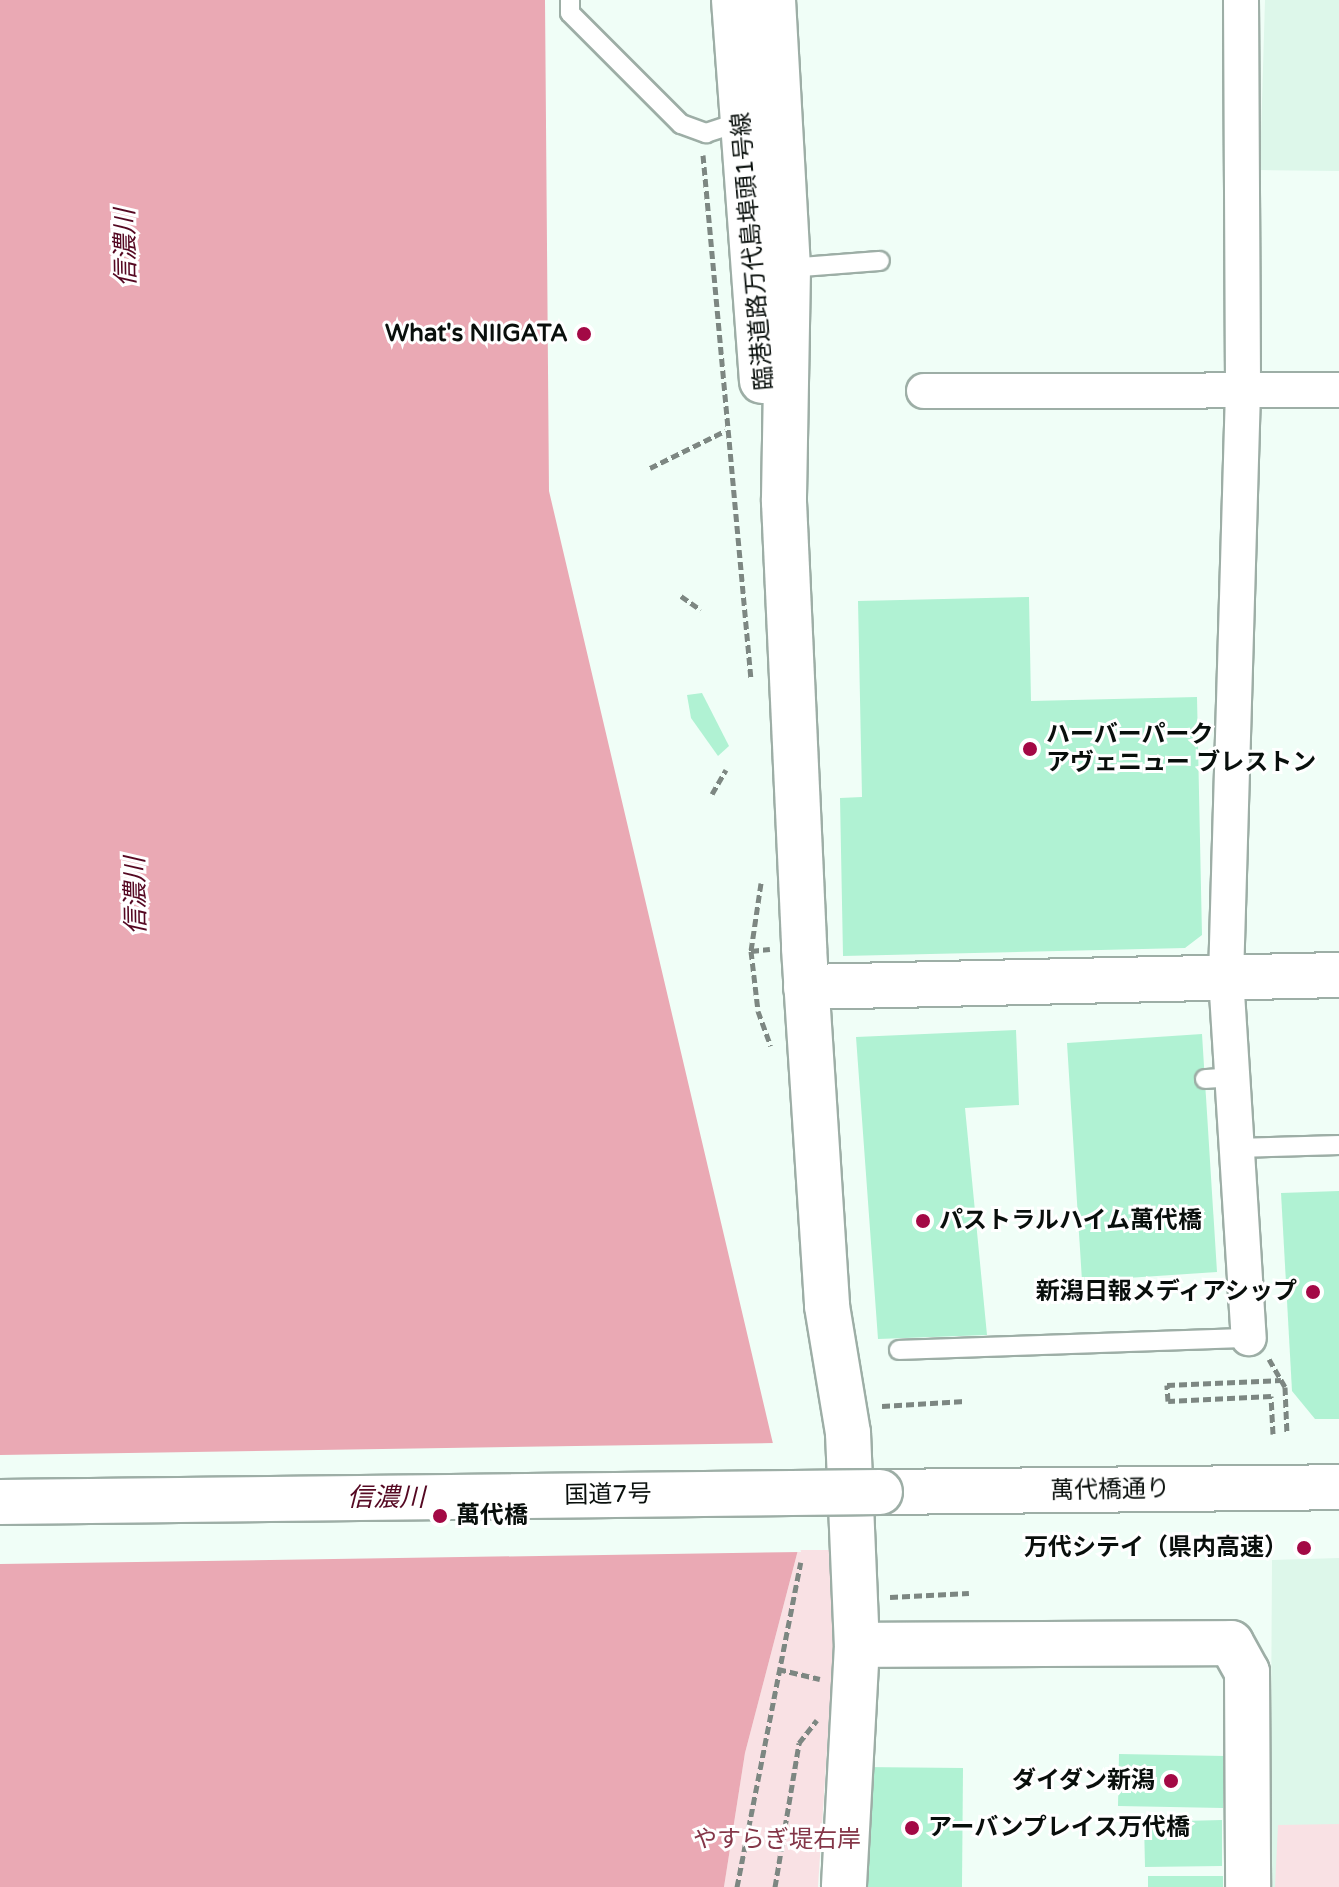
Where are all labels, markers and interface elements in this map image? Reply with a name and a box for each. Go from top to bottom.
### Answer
street label: 臨港道路万代島埠頭1号線 [726,111,780,391]
water label: 信濃川 [110,209,142,287]
place label: What's NIIGATA [385,320,568,348]
marker: What's NIIGATA [575,325,593,343]
place label: ハーバーパーク アヴェニュー ブレストン [1046,721,1316,777]
marker: ハーバーパーク アヴェニュー ブレストン [1021,740,1039,758]
water label: 信濃川 [120,857,152,935]
place label: パストラルハイム萬代橋 [939,1207,1203,1235]
marker: パストラルハイム萬代橋 [914,1212,932,1230]
place label: 新潟日報メディアシップ [1033,1278,1297,1306]
marker: 新潟日報メディアシップ [1304,1283,1322,1301]
street label: 萬代橋通り [1050,1475,1170,1505]
street label: 国道7号 [564,1480,652,1510]
water label: 信濃川 [347,1482,425,1514]
place label: 萬代橋 [456,1502,528,1530]
marker: 萬代橋 [431,1507,449,1525]
place label: 万代シテイ（県内高速） [1024,1534,1288,1562]
marker: 万代シテイ（県内高速） [1295,1539,1313,1557]
place label: ダイダン新潟 [1011,1767,1155,1795]
marker: ダイダン新潟 [1162,1772,1180,1790]
place label: アーバンプレイス万代橋 [928,1814,1191,1842]
marker: アーバンプレイス万代橋 [903,1819,921,1837]
park label: やすらぎ堤右岸 [693,1826,861,1854]

